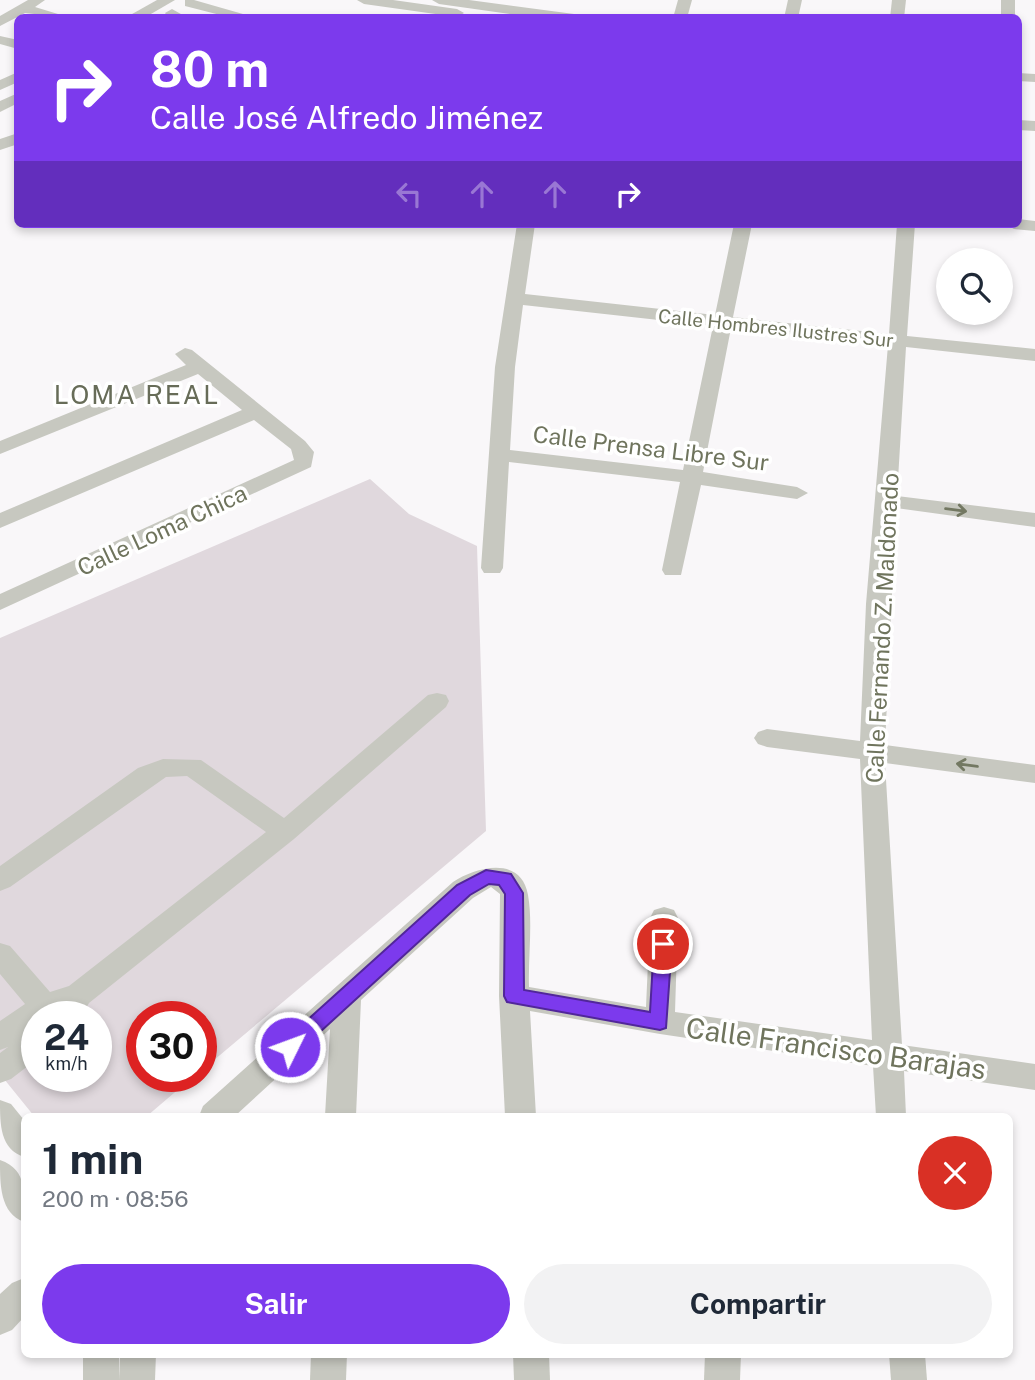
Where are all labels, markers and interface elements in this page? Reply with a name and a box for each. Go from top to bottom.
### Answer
text: 80 m [150,40,269,98]
icon: right [35,42,126,133]
text: Calle José Alfredo Jiménez [150,99,543,136]
icon: left [390,175,428,213]
icon: ahead [463,175,501,213]
icon: ahead [536,175,574,213]
icon: right [609,175,647,213]
map controls [936,248,1013,325]
button: search [936,248,1013,325]
street label: Calle Hombres Ilustres Sur [657,305,895,351]
district label: LOMA REAL [54,379,220,410]
street label: Calle Prensa Libre Sur [531,420,771,476]
street label: Calle Fernando Z. Maldonado [860,472,904,784]
street label: Calle Loma Chica [73,479,251,581]
one-way arrow [944,503,967,516]
one-way arrow [957,758,979,771]
pin [633,914,693,974]
icon: arrive [644,925,682,963]
speed limit sign: 30 [126,1001,217,1092]
position arrow [253,1010,327,1084]
street label: Calle Francisco Barajas [684,1011,988,1085]
text: 24 [44,1017,89,1058]
text: km/h [45,1053,88,1074]
text: 1 min [42,1134,143,1183]
button: close [918,1136,992,1210]
text: 200 m · 08:56 [42,1185,189,1212]
button: Salir [42,1264,510,1344]
button: Compartir [524,1264,992,1344]

